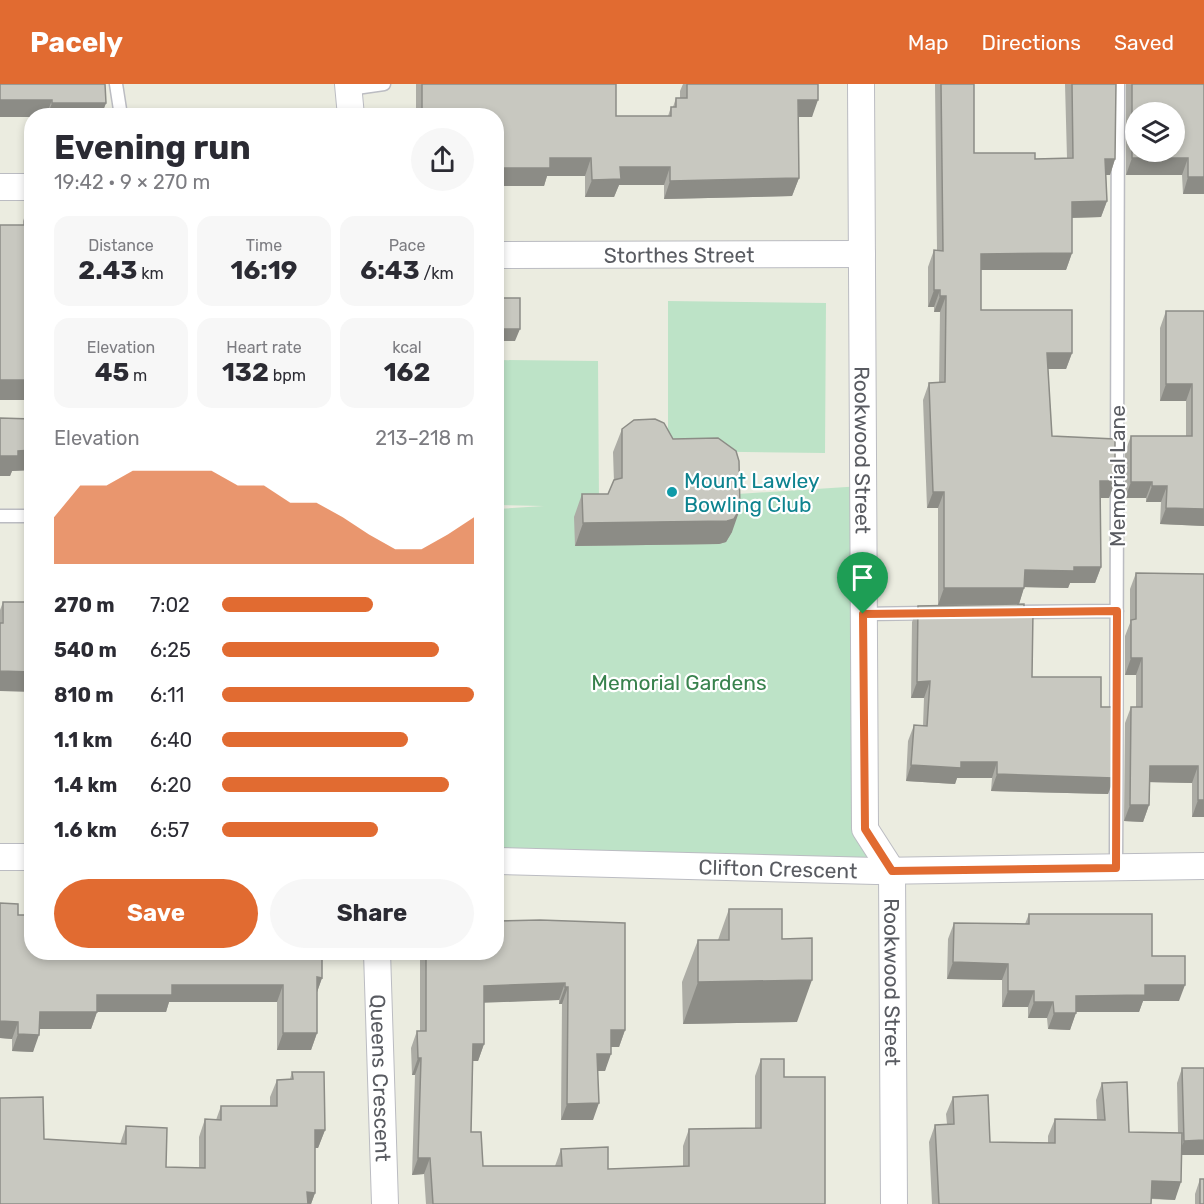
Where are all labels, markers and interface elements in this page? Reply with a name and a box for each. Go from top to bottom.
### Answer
text: Pacely [30,26,123,59]
text: Map [908,30,949,55]
text: Directions [982,30,1081,55]
text: Saved [1114,30,1174,55]
map controls [1125,102,1185,162]
button: layers [1125,102,1185,162]
text: Evening run [54,128,251,167]
button: share [411,128,474,191]
text: 19:42 · 9 × 270 m [54,170,210,194]
text: Distance [88,236,154,255]
text: Time [246,236,282,255]
text: Pace [389,236,425,255]
street label: Storthes Street [604,242,754,267]
text: 2.43 [78,255,137,286]
text: 16:19 [230,255,298,286]
text: 6:43 [360,255,420,286]
text: km [137,264,164,283]
text: /km [420,264,454,283]
text: Elevation [87,338,155,357]
text: Heart rate [226,338,302,357]
text: kcal [392,338,422,357]
text: 45 [95,357,129,388]
text: 132 [222,357,269,388]
text: 162 [384,357,430,388]
text: m [129,366,147,385]
text: bpm [269,366,306,385]
street label: Rookwood Street [850,366,876,534]
street label: Memorial Lane [1105,405,1130,547]
text: Elevation [54,426,140,450]
text: 213–218 m [375,426,474,450]
place label: Mount Lawley Bowling Club [684,468,820,517]
marker: Mount Lawley Bowling Club [665,485,679,499]
pin [837,552,888,614]
icon: arrive [846,561,879,594]
text: 270 m [54,593,115,617]
text: 7:02 [150,593,190,617]
text: 540 m [54,638,117,662]
text: 6:25 [150,638,191,662]
park label: Memorial Gardens [591,670,767,695]
text: 810 m [54,683,114,707]
text: 6:11 [150,683,184,707]
text: 1.1 km [54,728,113,752]
text: 6:40 [150,728,192,752]
text: 1.4 km [54,773,117,797]
text: 6:20 [150,773,192,797]
text: 1.6 km [54,818,117,842]
text: 6:57 [150,818,189,842]
street label: Clifton Crescent [698,854,858,883]
button: Save [54,879,258,948]
button: Share [270,879,474,948]
street label: Rookwood Street [880,898,906,1066]
street label: Queens Crescent [366,994,396,1162]

